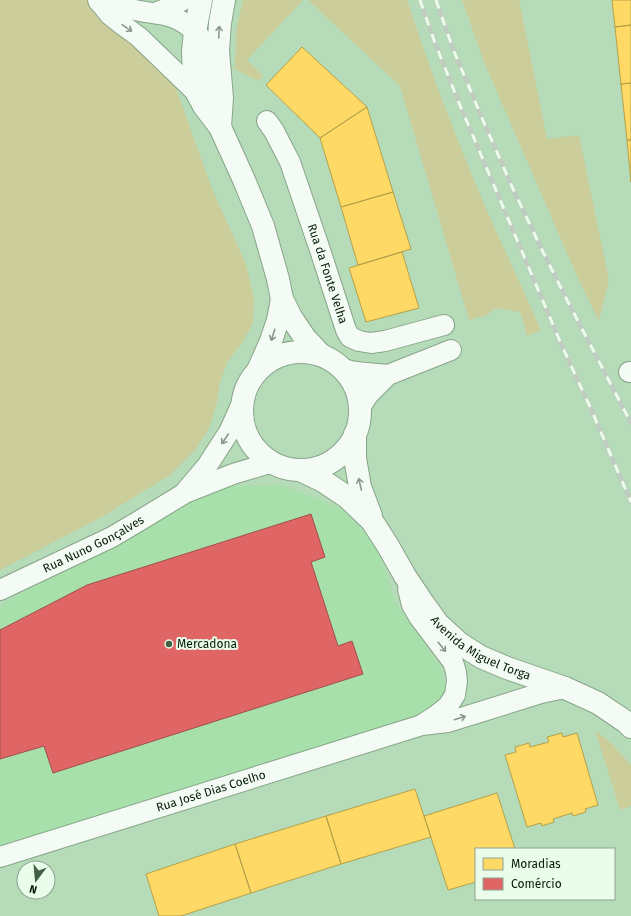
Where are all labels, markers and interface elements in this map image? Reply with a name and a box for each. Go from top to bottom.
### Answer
one-way arrow [122,24,133,32]
one-way arrow [216,26,223,39]
street label: Rua da Fonte Velha [305,222,350,325]
one-way arrow [269,328,276,341]
one-way arrow [221,433,229,444]
one-way arrow [355,478,363,491]
street label: Rua Nuno Gonçalves [41,512,147,576]
street label: Avenida Miguel Torga [428,613,533,683]
place label: Mercadona [177,637,237,651]
marker: Mercadona [164,639,174,649]
one-way arrow [437,641,446,652]
one-way arrow [453,714,466,721]
street label: Rua José Dias Coelho [154,767,267,815]
legend [475,848,615,900]
text: Moradias [511,857,561,871]
north arrow [16,860,56,900]
text: Comércio [511,877,562,891]
text: N [28,882,39,896]

